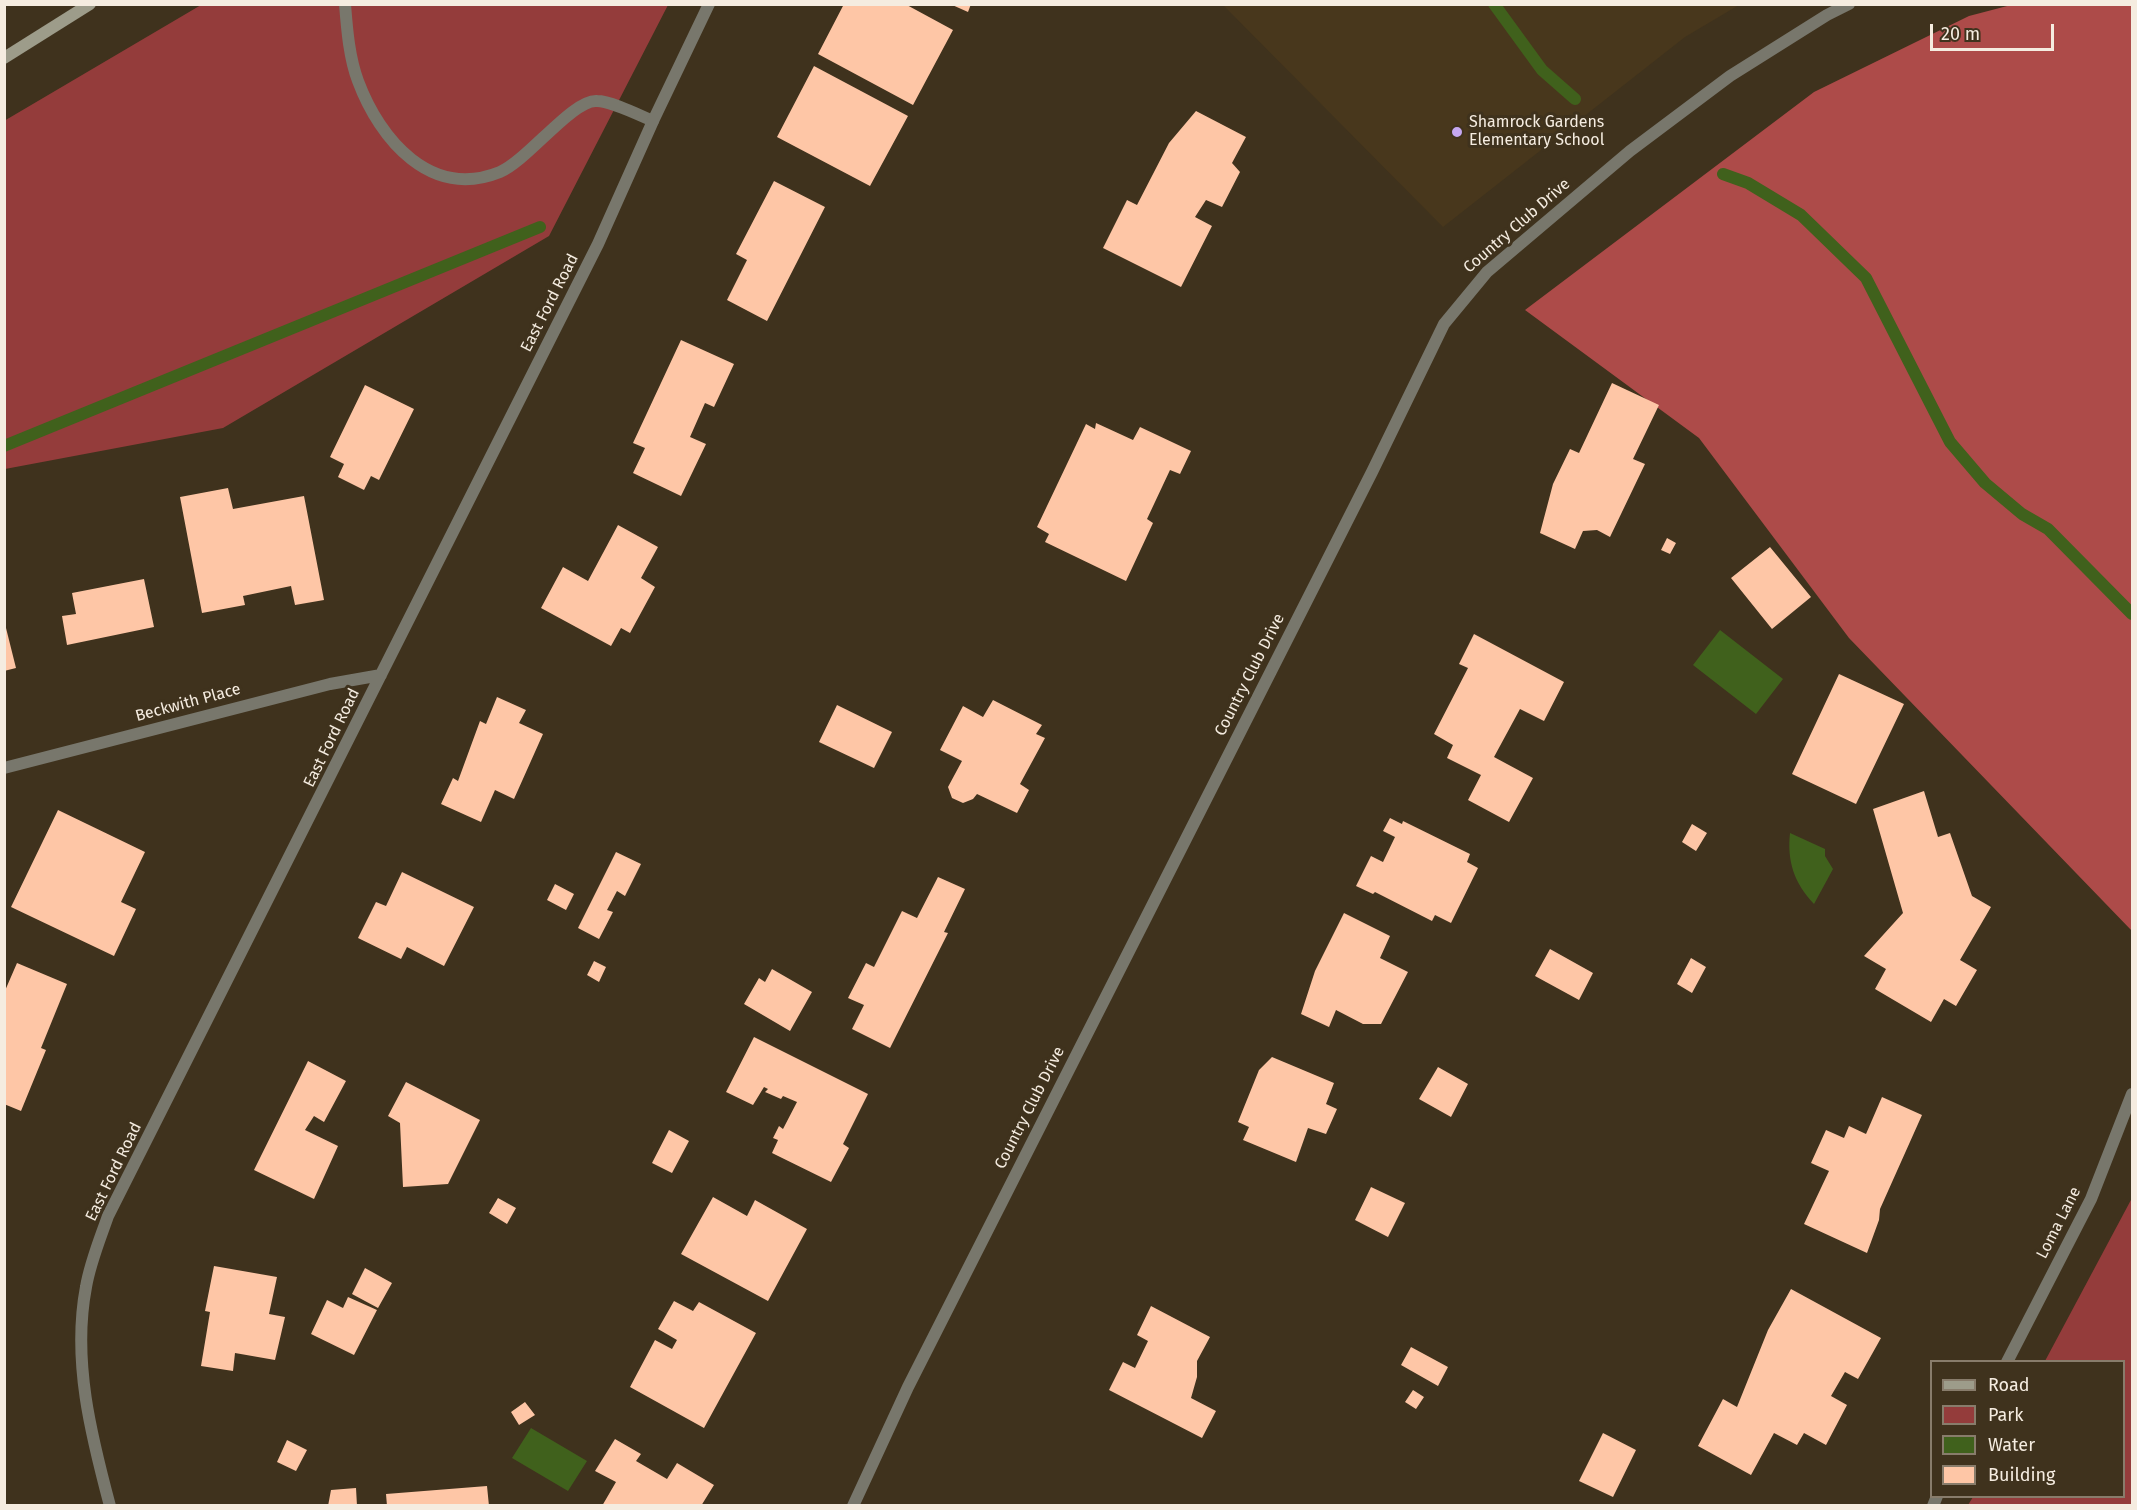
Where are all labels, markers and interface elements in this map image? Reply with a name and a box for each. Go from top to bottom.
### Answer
scale bar [1933,12,2058,50]
text: 20 m [1941,23,1980,45]
place label: Shamrock Gardens Elementary School [1469,113,1604,151]
marker: Shamrock Gardens Elementary School [1450,125,1464,139]
street label: Country Club Drive [1460,175,1574,277]
street label: East Ford Road [517,251,583,355]
street label: Country Club Drive [1211,611,1289,739]
street label: Beckwith Place [133,680,243,726]
street label: East Ford Road [300,686,364,790]
street label: Country Club Drive [991,1044,1069,1172]
street label: East Ford Road [82,1120,146,1224]
street label: Loma Lane [2033,1184,2085,1262]
legend [1930,1360,2125,1498]
text: Road [1988,1374,2030,1396]
text: Park [1988,1404,2023,1426]
text: Water [1988,1434,2035,1456]
text: Building [1988,1464,2055,1486]

